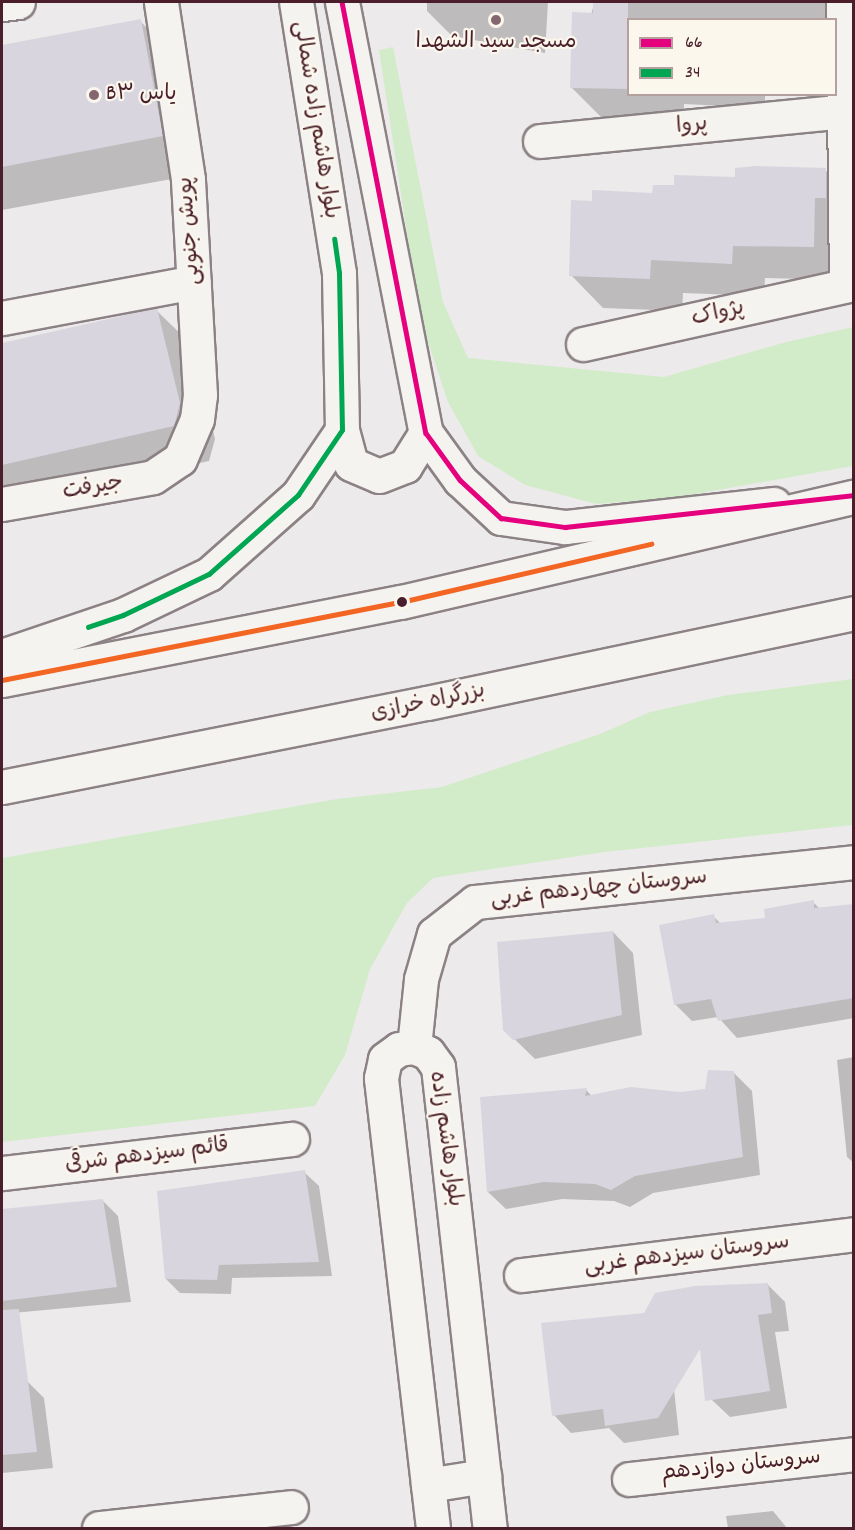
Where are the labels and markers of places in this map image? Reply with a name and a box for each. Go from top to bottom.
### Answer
marker: مسجد سید الشهدا [489,13,503,27]
place label: مسجد سید الشهدا [415,30,577,56]
place label: B۳ یاس [106,82,177,108]
marker: B۳ یاس [87,88,101,102]
unlabelled marker [396,596,408,608]

